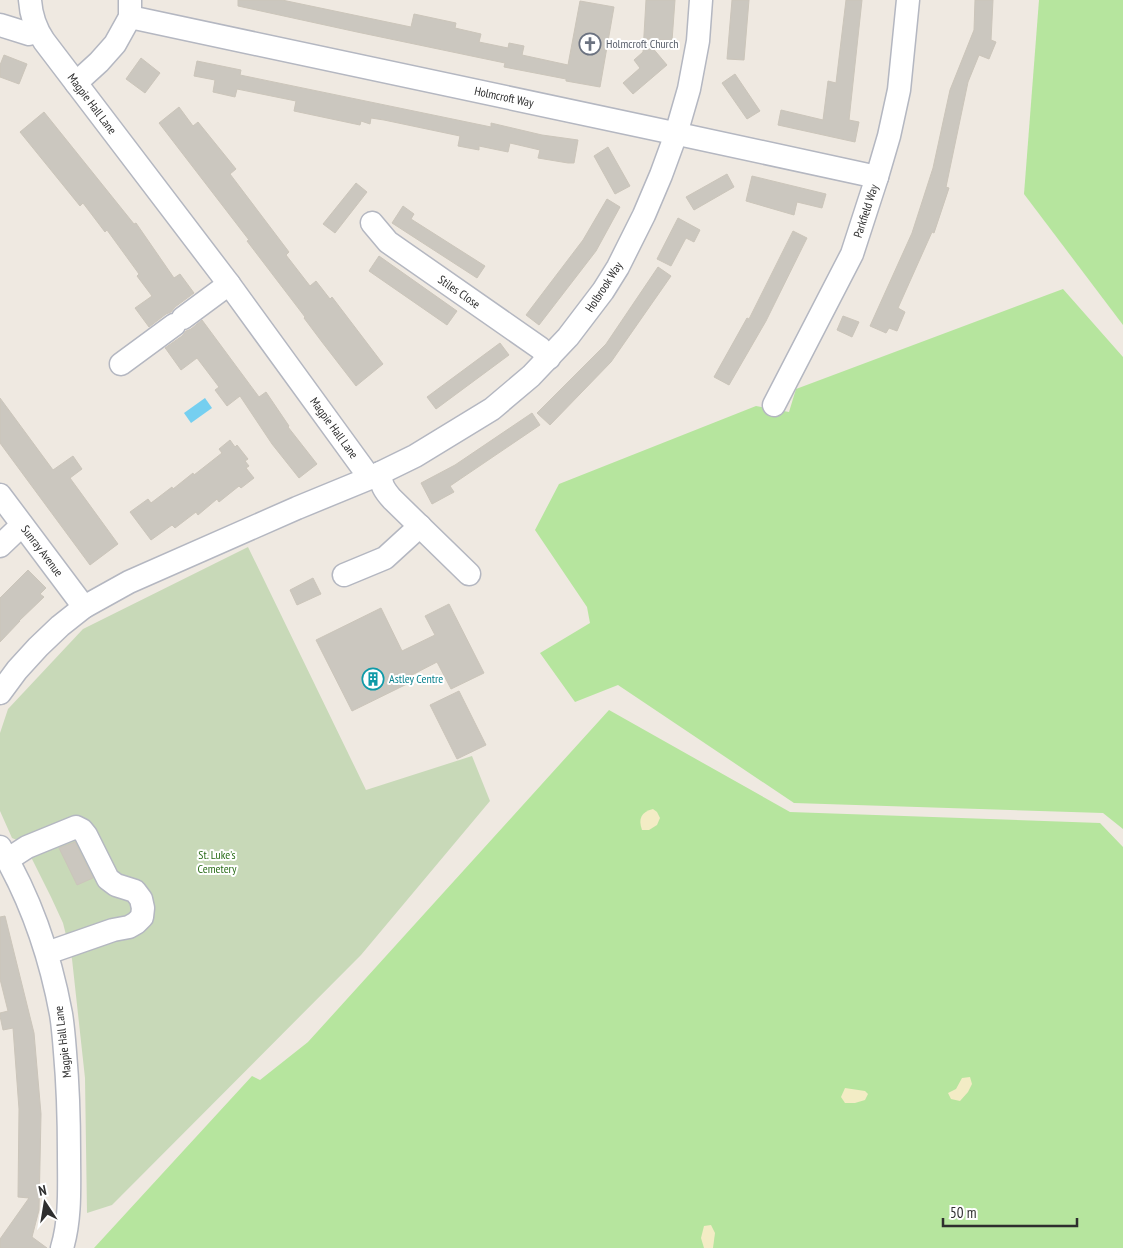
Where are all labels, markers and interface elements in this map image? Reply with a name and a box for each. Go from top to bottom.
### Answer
church icon: Holmcroft Church [578,32,602,56]
place label: Holmcroft Church [606,36,678,51]
street label: Magpie Hall Lane [65,70,120,137]
street label: Holmcroft Way [473,83,536,110]
street label: Parkfield Way [850,182,881,239]
street label: Holbrook Way [582,258,626,315]
street label: Stiles Close [435,272,483,311]
street label: Magpie Hall Lane [307,394,362,461]
street label: Sunray Avenue [18,522,67,579]
building icon: Astley Centre [361,667,385,691]
place label: Astley Centre [389,671,443,686]
park label: St. Luke's Cemetery [198,847,237,876]
street label: Magpie Hall Lane [51,1005,74,1079]
north arrow [20,1178,70,1228]
text: N [37,1181,48,1200]
scale bar [943,1196,1077,1228]
text: 50 m [950,1203,976,1222]

